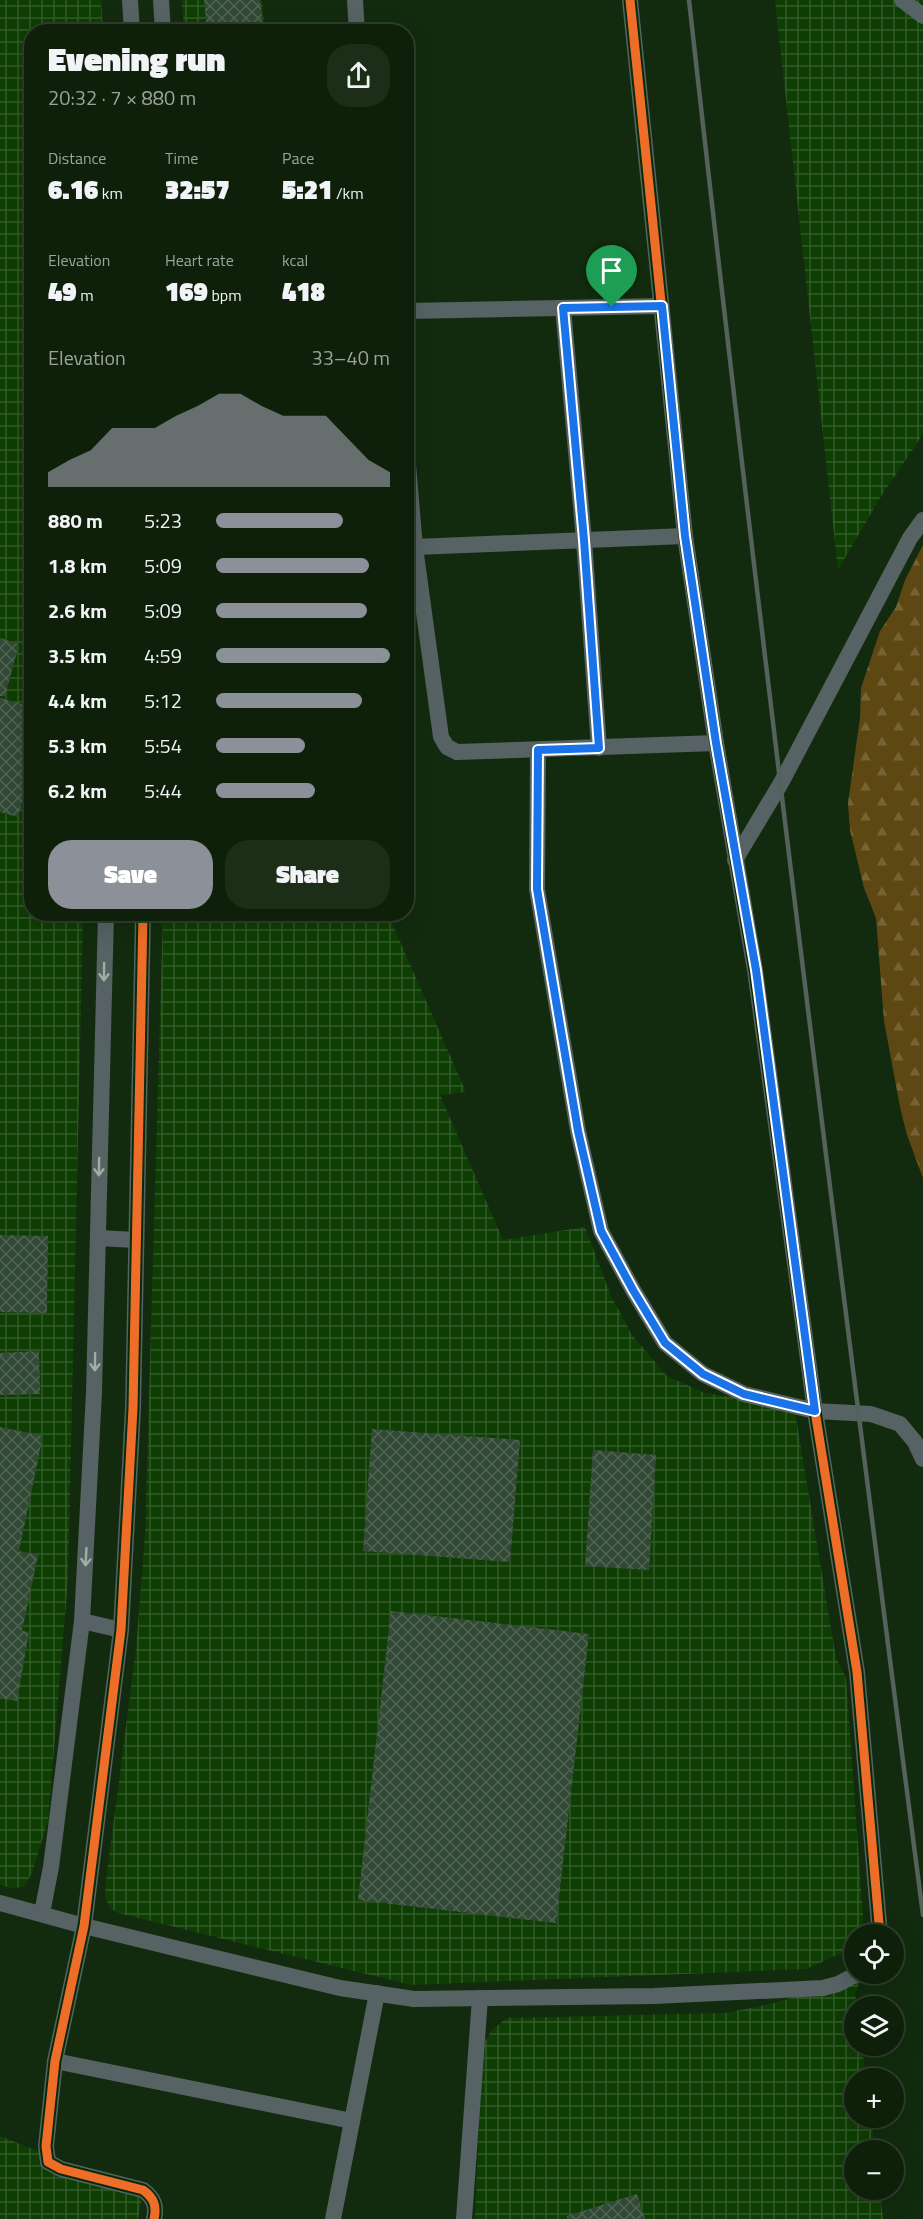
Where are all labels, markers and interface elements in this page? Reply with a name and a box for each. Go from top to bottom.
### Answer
text: Evening run [48,34,225,84]
button: share [327,44,390,107]
text: 20:32 · 7 × 880 m [48,82,196,113]
text: Distance [48,146,106,170]
text: Time [165,146,198,170]
text: Pace [282,146,314,170]
text: 6.16 [48,170,98,209]
text: 32:57 [165,170,230,209]
text: 5:21 [282,170,332,209]
text: km [98,181,123,205]
text: /km [332,181,364,205]
pin [586,245,637,307]
text: Elevation [48,248,110,272]
text: Heart rate [165,248,234,272]
text: kcal [282,248,308,272]
icon: arrive [595,254,628,287]
text: 49 [48,272,77,311]
text: 169 [165,272,208,311]
text: 418 [282,272,325,311]
text: m [77,283,94,307]
text: bpm [208,283,242,307]
text: Elevation [48,342,126,373]
text: 33–40 m [311,342,390,373]
text: 880 m [48,505,103,536]
text: 5:23 [144,505,182,536]
text: 1.8 km [48,550,107,581]
text: 5:09 [144,550,182,581]
text: 2.6 km [48,595,107,626]
text: 5:09 [144,595,182,626]
text: 3.5 km [48,640,107,671]
text: 4:59 [144,640,182,671]
text: 4.4 km [48,685,107,716]
text: 5:12 [144,685,182,716]
text: 5.3 km [48,730,107,761]
text: 5:54 [144,730,182,761]
text: 6.2 km [48,775,107,806]
text: 5:44 [144,775,182,806]
button: Save [48,840,213,909]
button: Share [225,840,390,909]
one-way arrow [99,961,110,981]
one-way arrow [94,1156,105,1176]
one-way arrow [89,1351,100,1371]
one-way arrow [80,1546,91,1566]
map controls [844,1924,904,2200]
button: locate [844,1924,904,1984]
button: layers [844,1996,904,2056]
button: + [844,2068,904,2128]
button: − [844,2140,904,2200]

